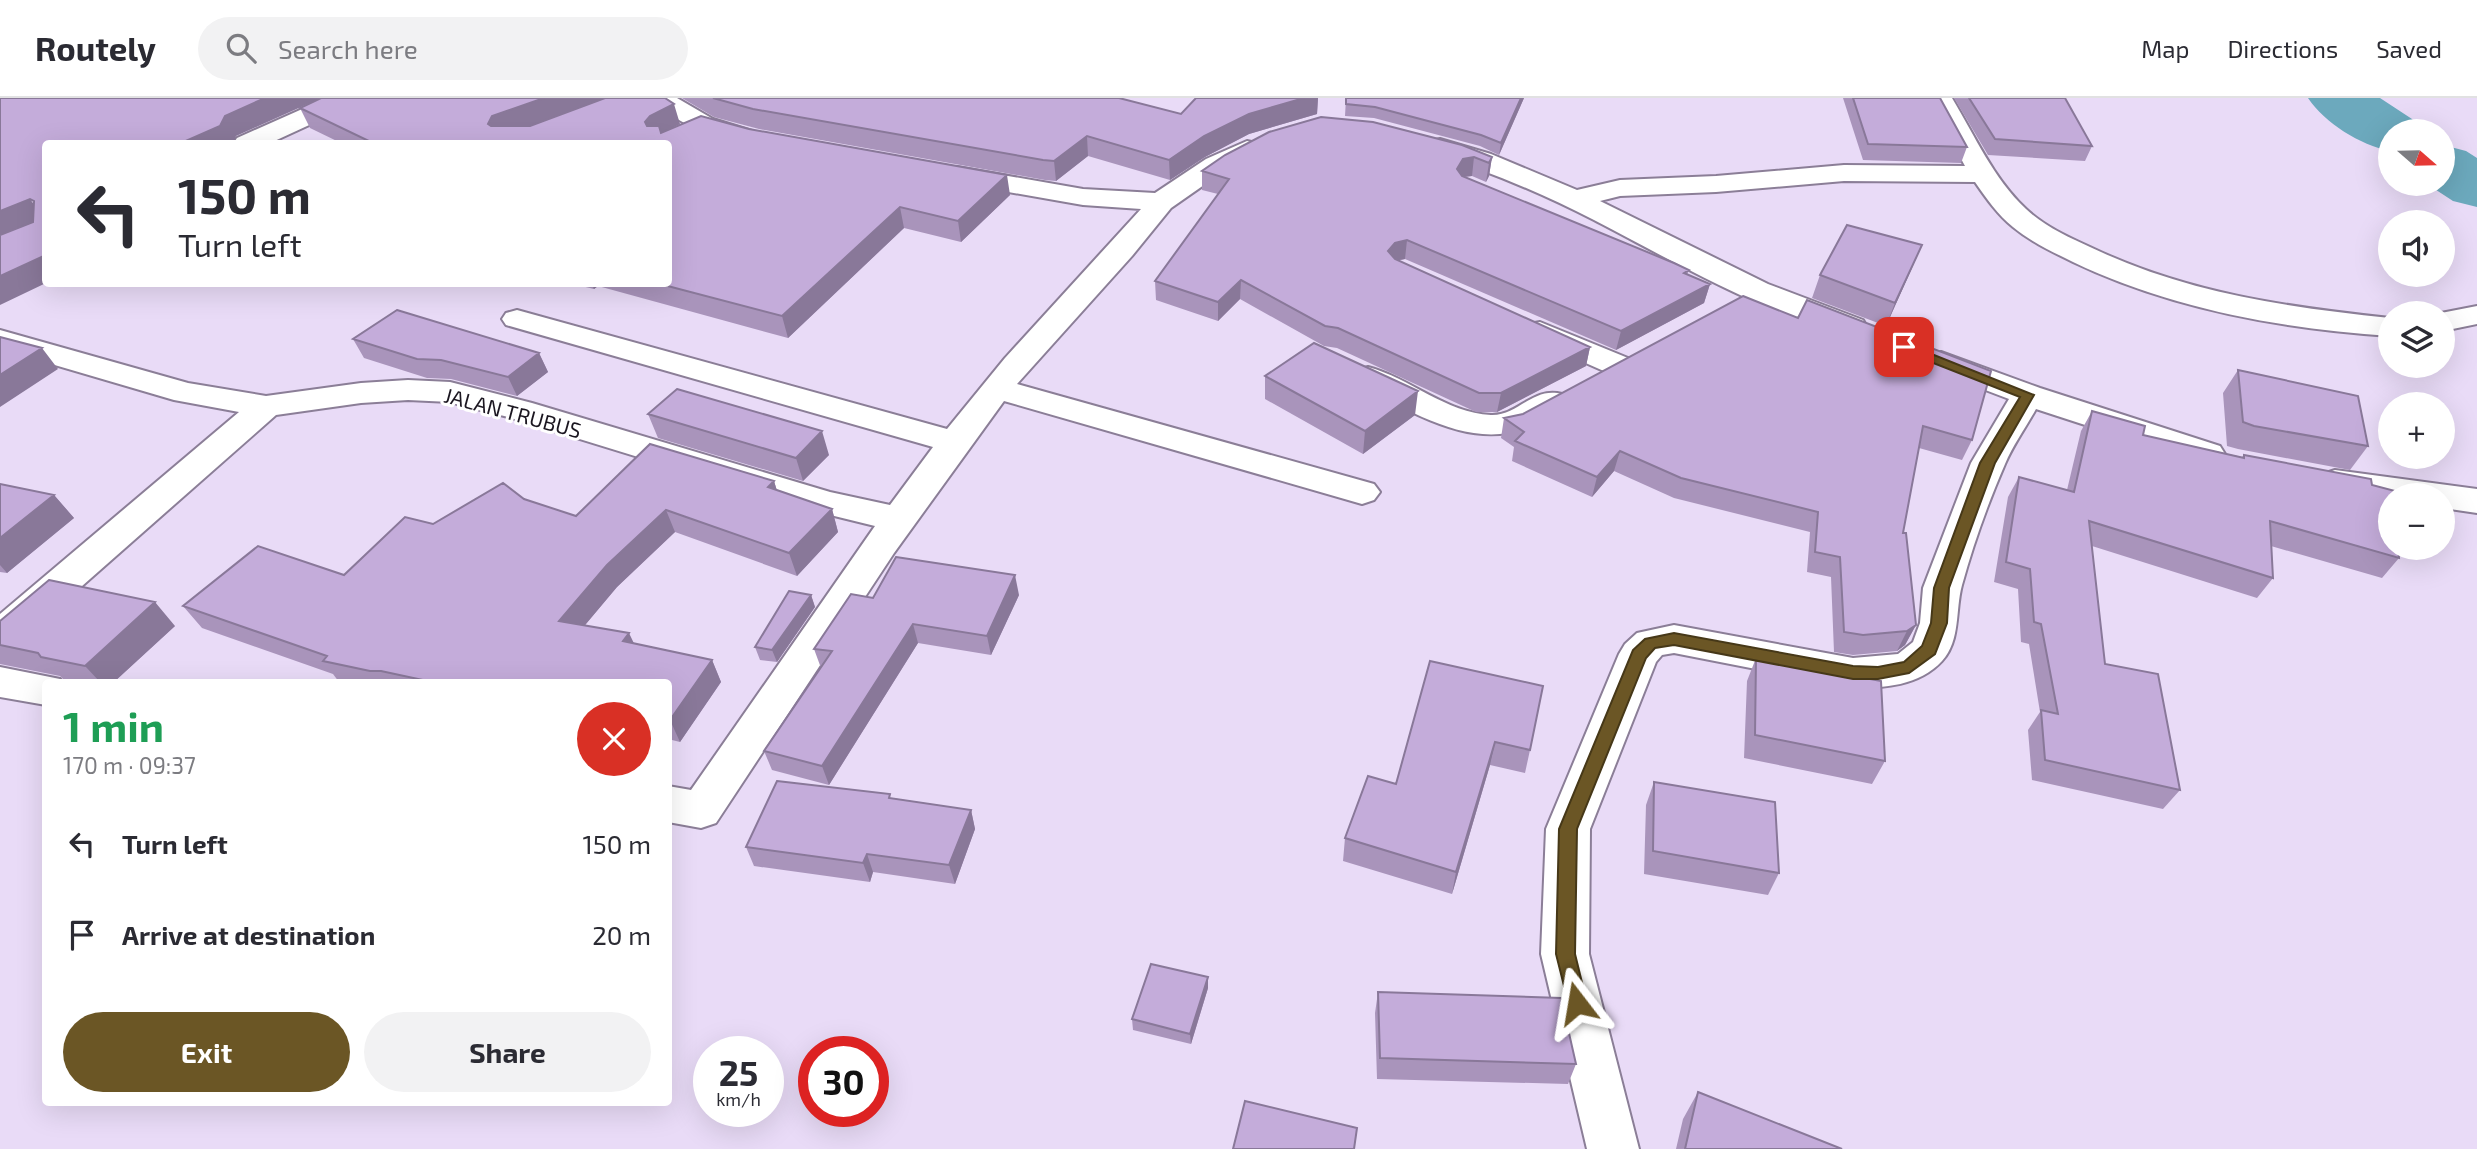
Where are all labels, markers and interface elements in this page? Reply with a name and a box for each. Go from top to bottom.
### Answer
search box [198,17,688,80]
text: Routely [35,28,156,68]
icon: search [222,29,260,67]
text: Search here [278,33,418,64]
text: Map [2141,34,2189,63]
text: Directions [2227,34,2338,63]
text: Saved [2376,34,2442,63]
north arrow [2378,119,2455,196]
map controls [2378,119,2455,560]
text: 150 m [178,165,311,224]
icon: left [63,168,154,259]
button: sound [2378,210,2455,287]
text: Turn left [178,225,302,263]
button: layers [2378,301,2455,378]
pin [1874,317,1934,377]
icon: arrive [1885,328,1923,366]
street label: JALAN TRUBUS [442,382,584,442]
button: + [2378,392,2455,469]
button: − [2378,483,2455,560]
text: 1 min [63,700,164,750]
button: close [577,702,651,776]
text: 170 m · 09:37 [63,751,196,779]
icon: left [63,825,101,863]
text: Turn left [122,828,228,859]
text: 150 m [582,828,651,859]
icon: arrive [63,916,101,954]
text: Arrive at destination [122,919,375,950]
text: 20 m [592,919,651,950]
position arrow [1540,966,1614,1040]
button: Exit [63,1012,350,1092]
button: Share [364,1012,651,1092]
speed limit sign: 30 [798,1036,889,1127]
text: 25 [719,1051,758,1093]
text: km/h [716,1088,761,1110]

